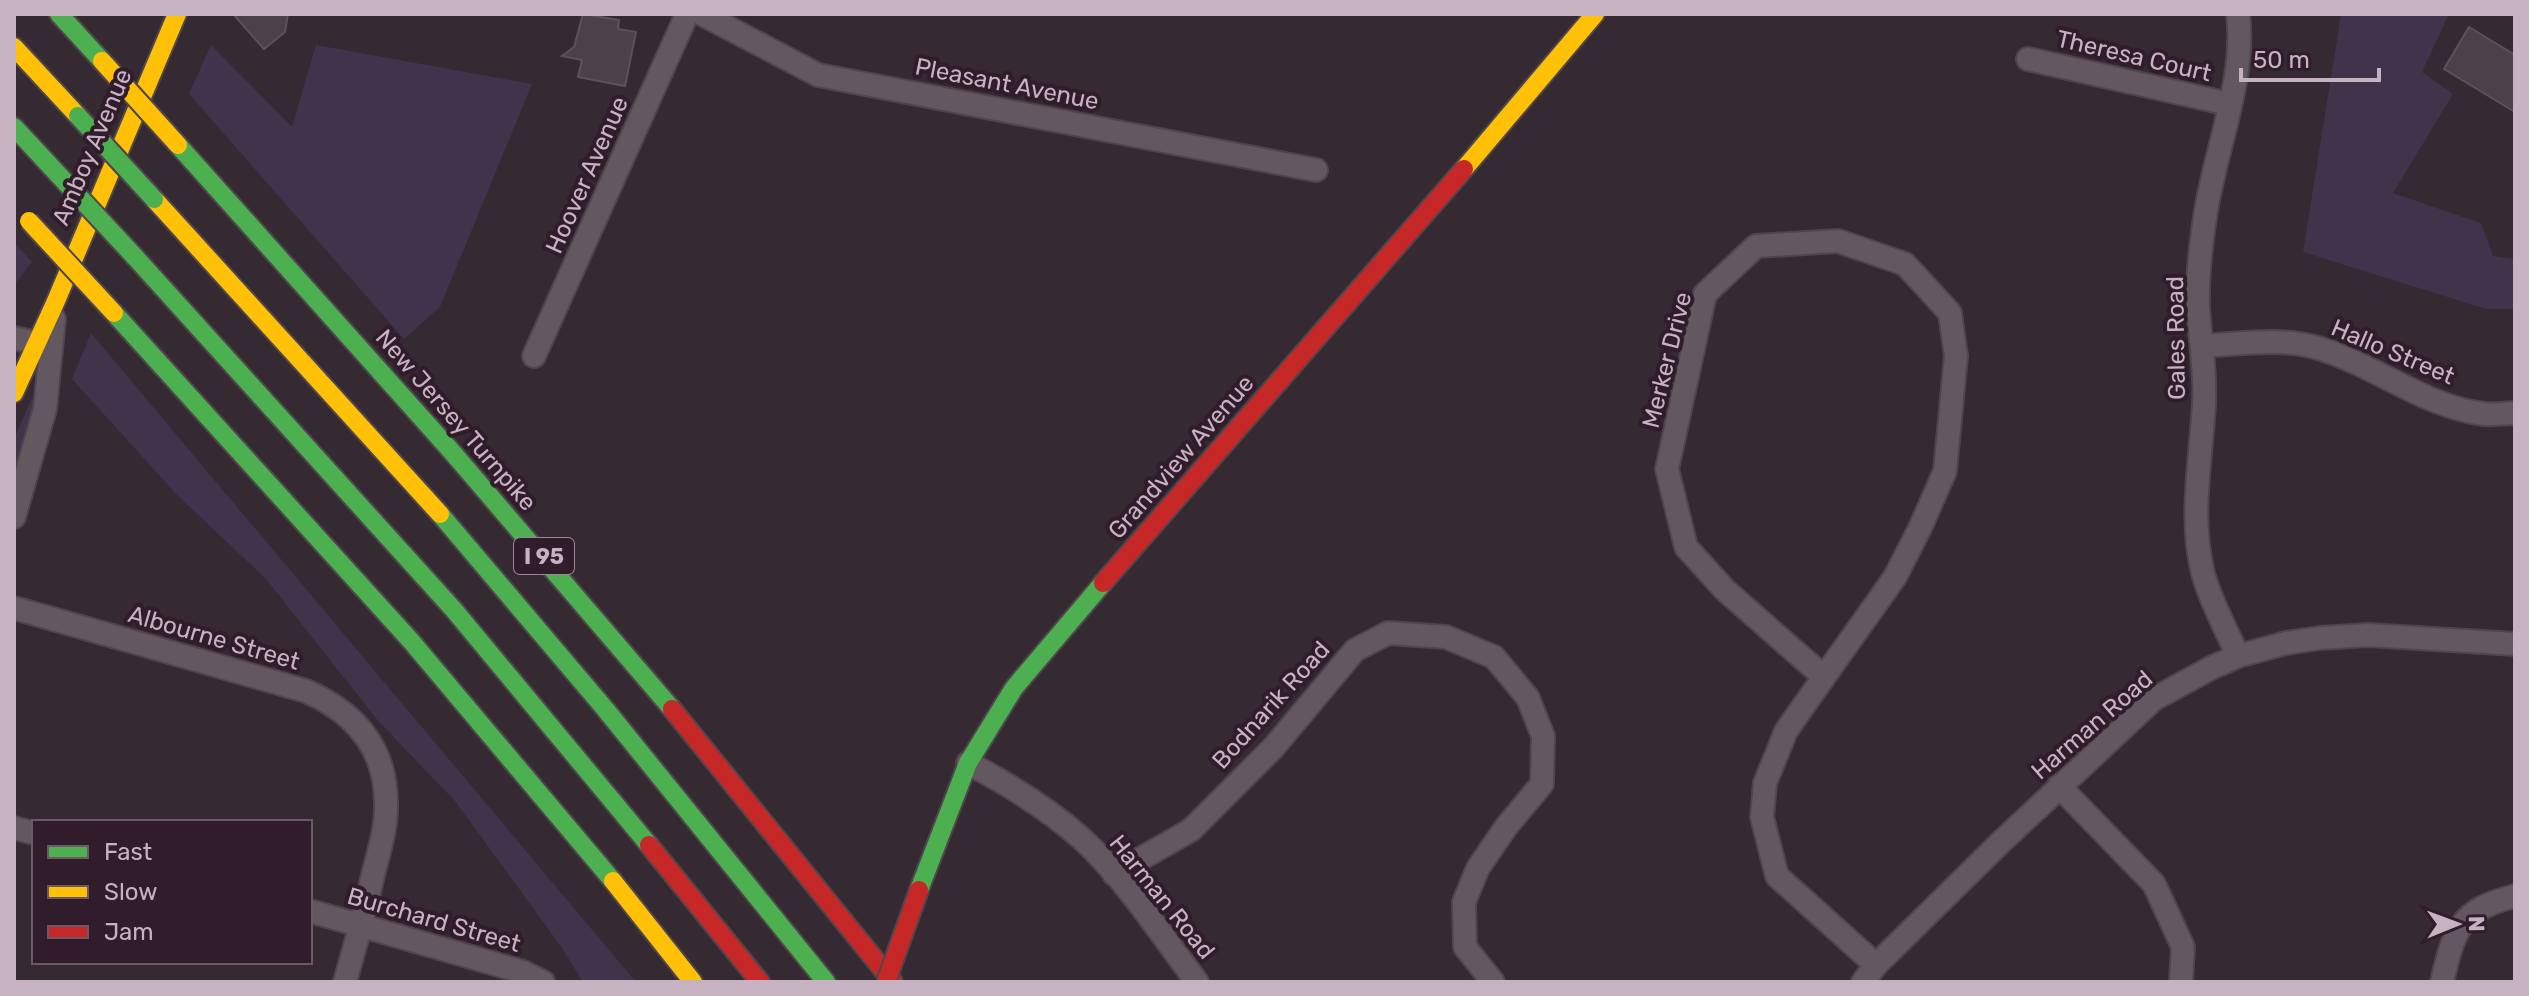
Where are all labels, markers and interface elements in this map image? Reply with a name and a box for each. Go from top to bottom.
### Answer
street label: Theresa Court [2054,25,2214,87]
scale bar [2241,32,2379,82]
text: 50 m [2253,46,2310,74]
street label: Pleasant Avenue [913,52,1101,116]
street label: Amboy Avenue [47,65,137,229]
street label: Hoover Avenue [540,92,634,258]
street label: Gales Road [2161,276,2191,400]
street label: Merker Drive [1637,289,1697,431]
street label: Hallo Street [2327,314,2459,390]
street label: New Jersey Turnpike [370,324,542,516]
street label: Grandview Avenue [1102,369,1260,545]
road number: I 95 [514,538,574,574]
street label: Albourne Street [125,600,303,676]
street label: Bodnarik Road [1206,636,1336,774]
street label: Harman Road [2026,665,2158,785]
legend [32,820,312,964]
street label: Harman Road [1103,829,1221,965]
text: Fast [104,838,152,866]
text: Slow [104,878,157,906]
street label: Burchard Street [344,882,524,958]
north arrow [2417,884,2497,964]
text: N [2463,916,2490,932]
text: Jam [104,918,154,946]

